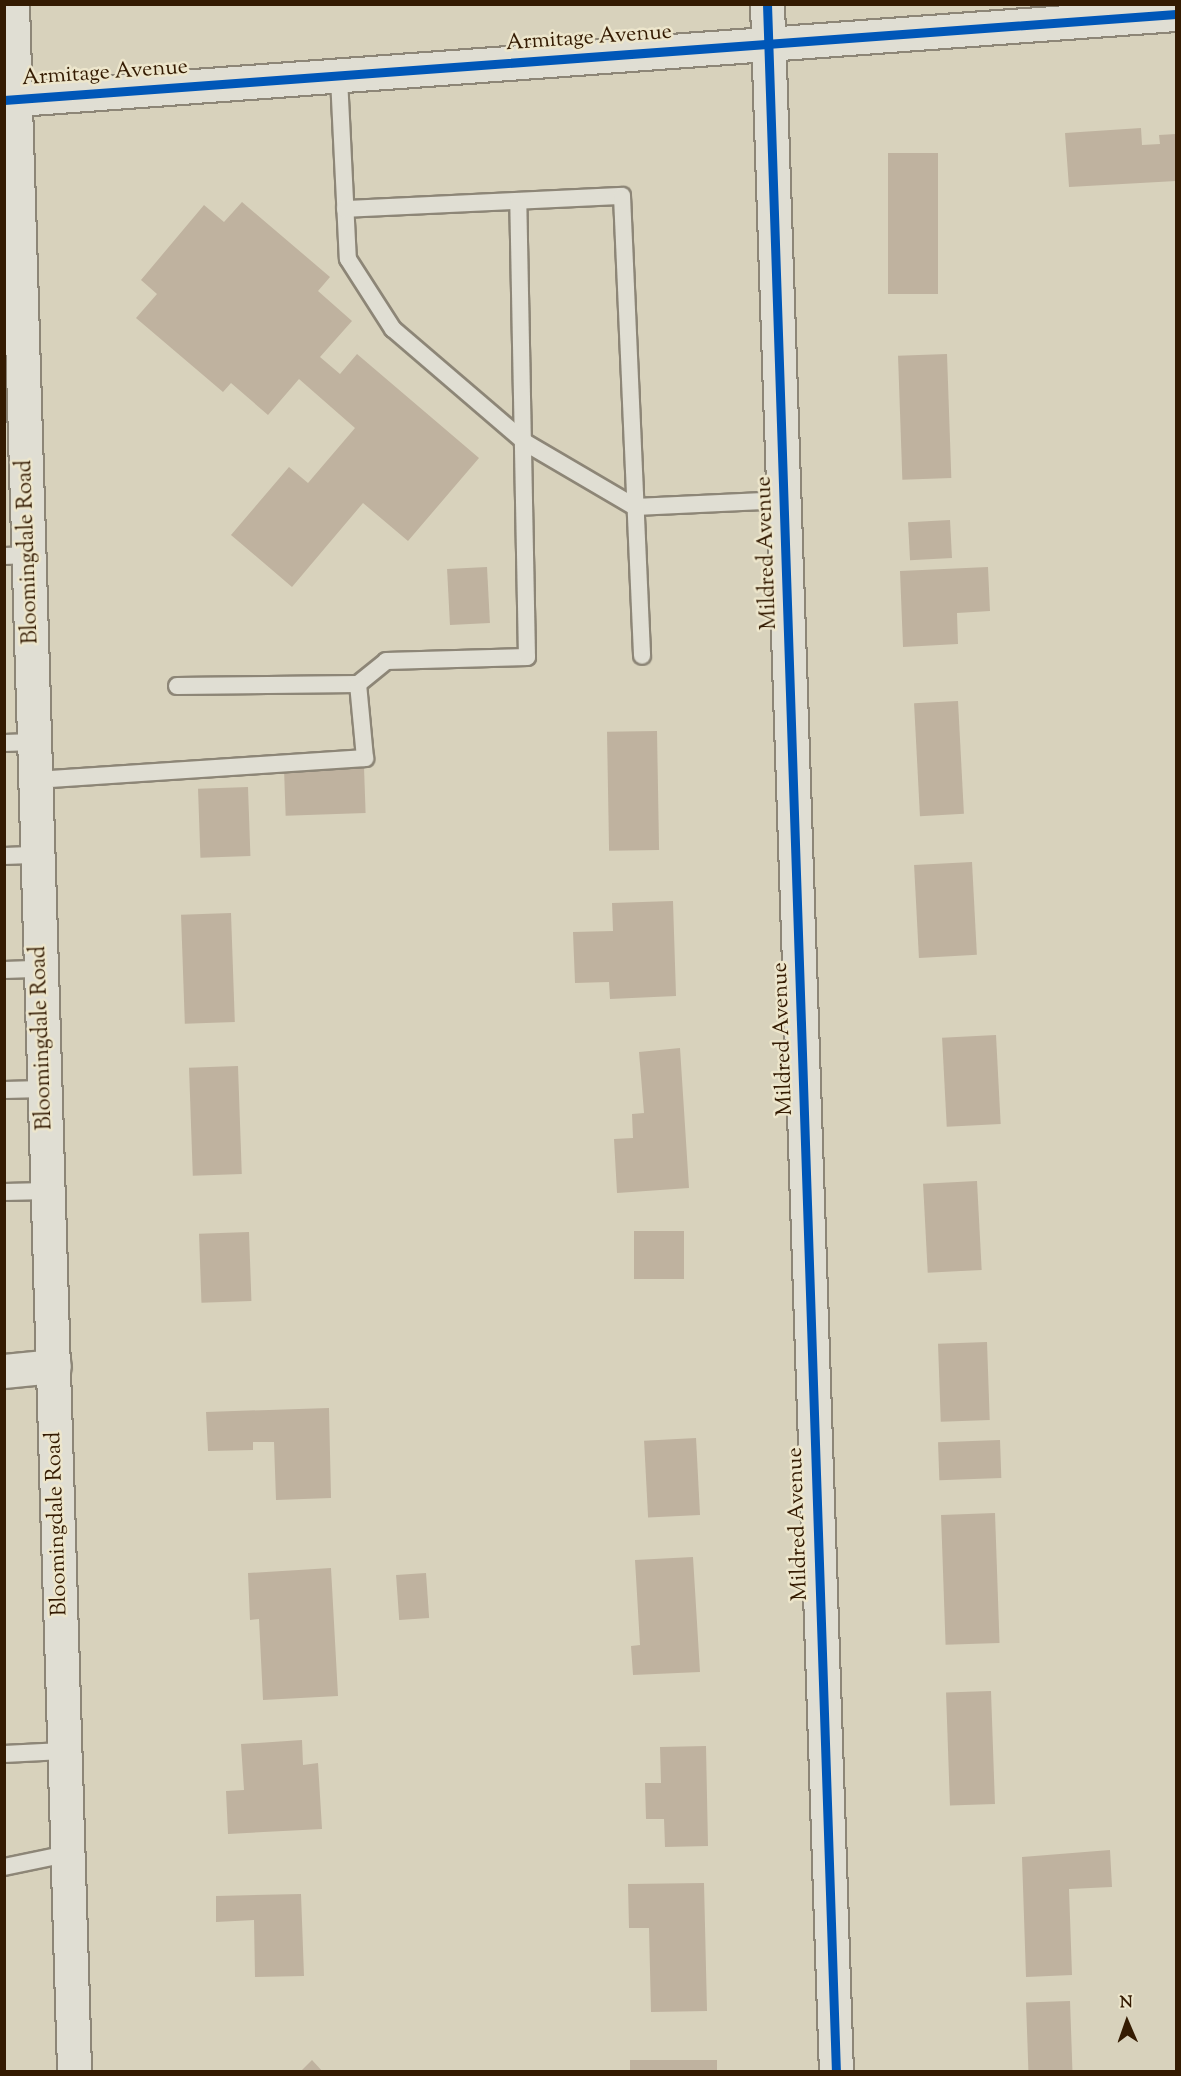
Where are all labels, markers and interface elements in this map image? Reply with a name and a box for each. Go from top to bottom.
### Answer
street label: Armitage Avenue [505,20,673,58]
street label: Armitage Avenue [21,55,189,93]
street label: Bloomingdale Road [13,459,45,645]
street label: Mildred Avenue [752,476,784,630]
street label: Bloomingdale Road [27,945,59,1131]
street label: Mildred Avenue [768,962,800,1116]
street label: Bloomingdale Road [42,1431,74,1617]
street label: Mildred Avenue [783,1447,815,1601]
north arrow [1097,1992,1157,2052]
text: N [1120,1992,1133,2015]

